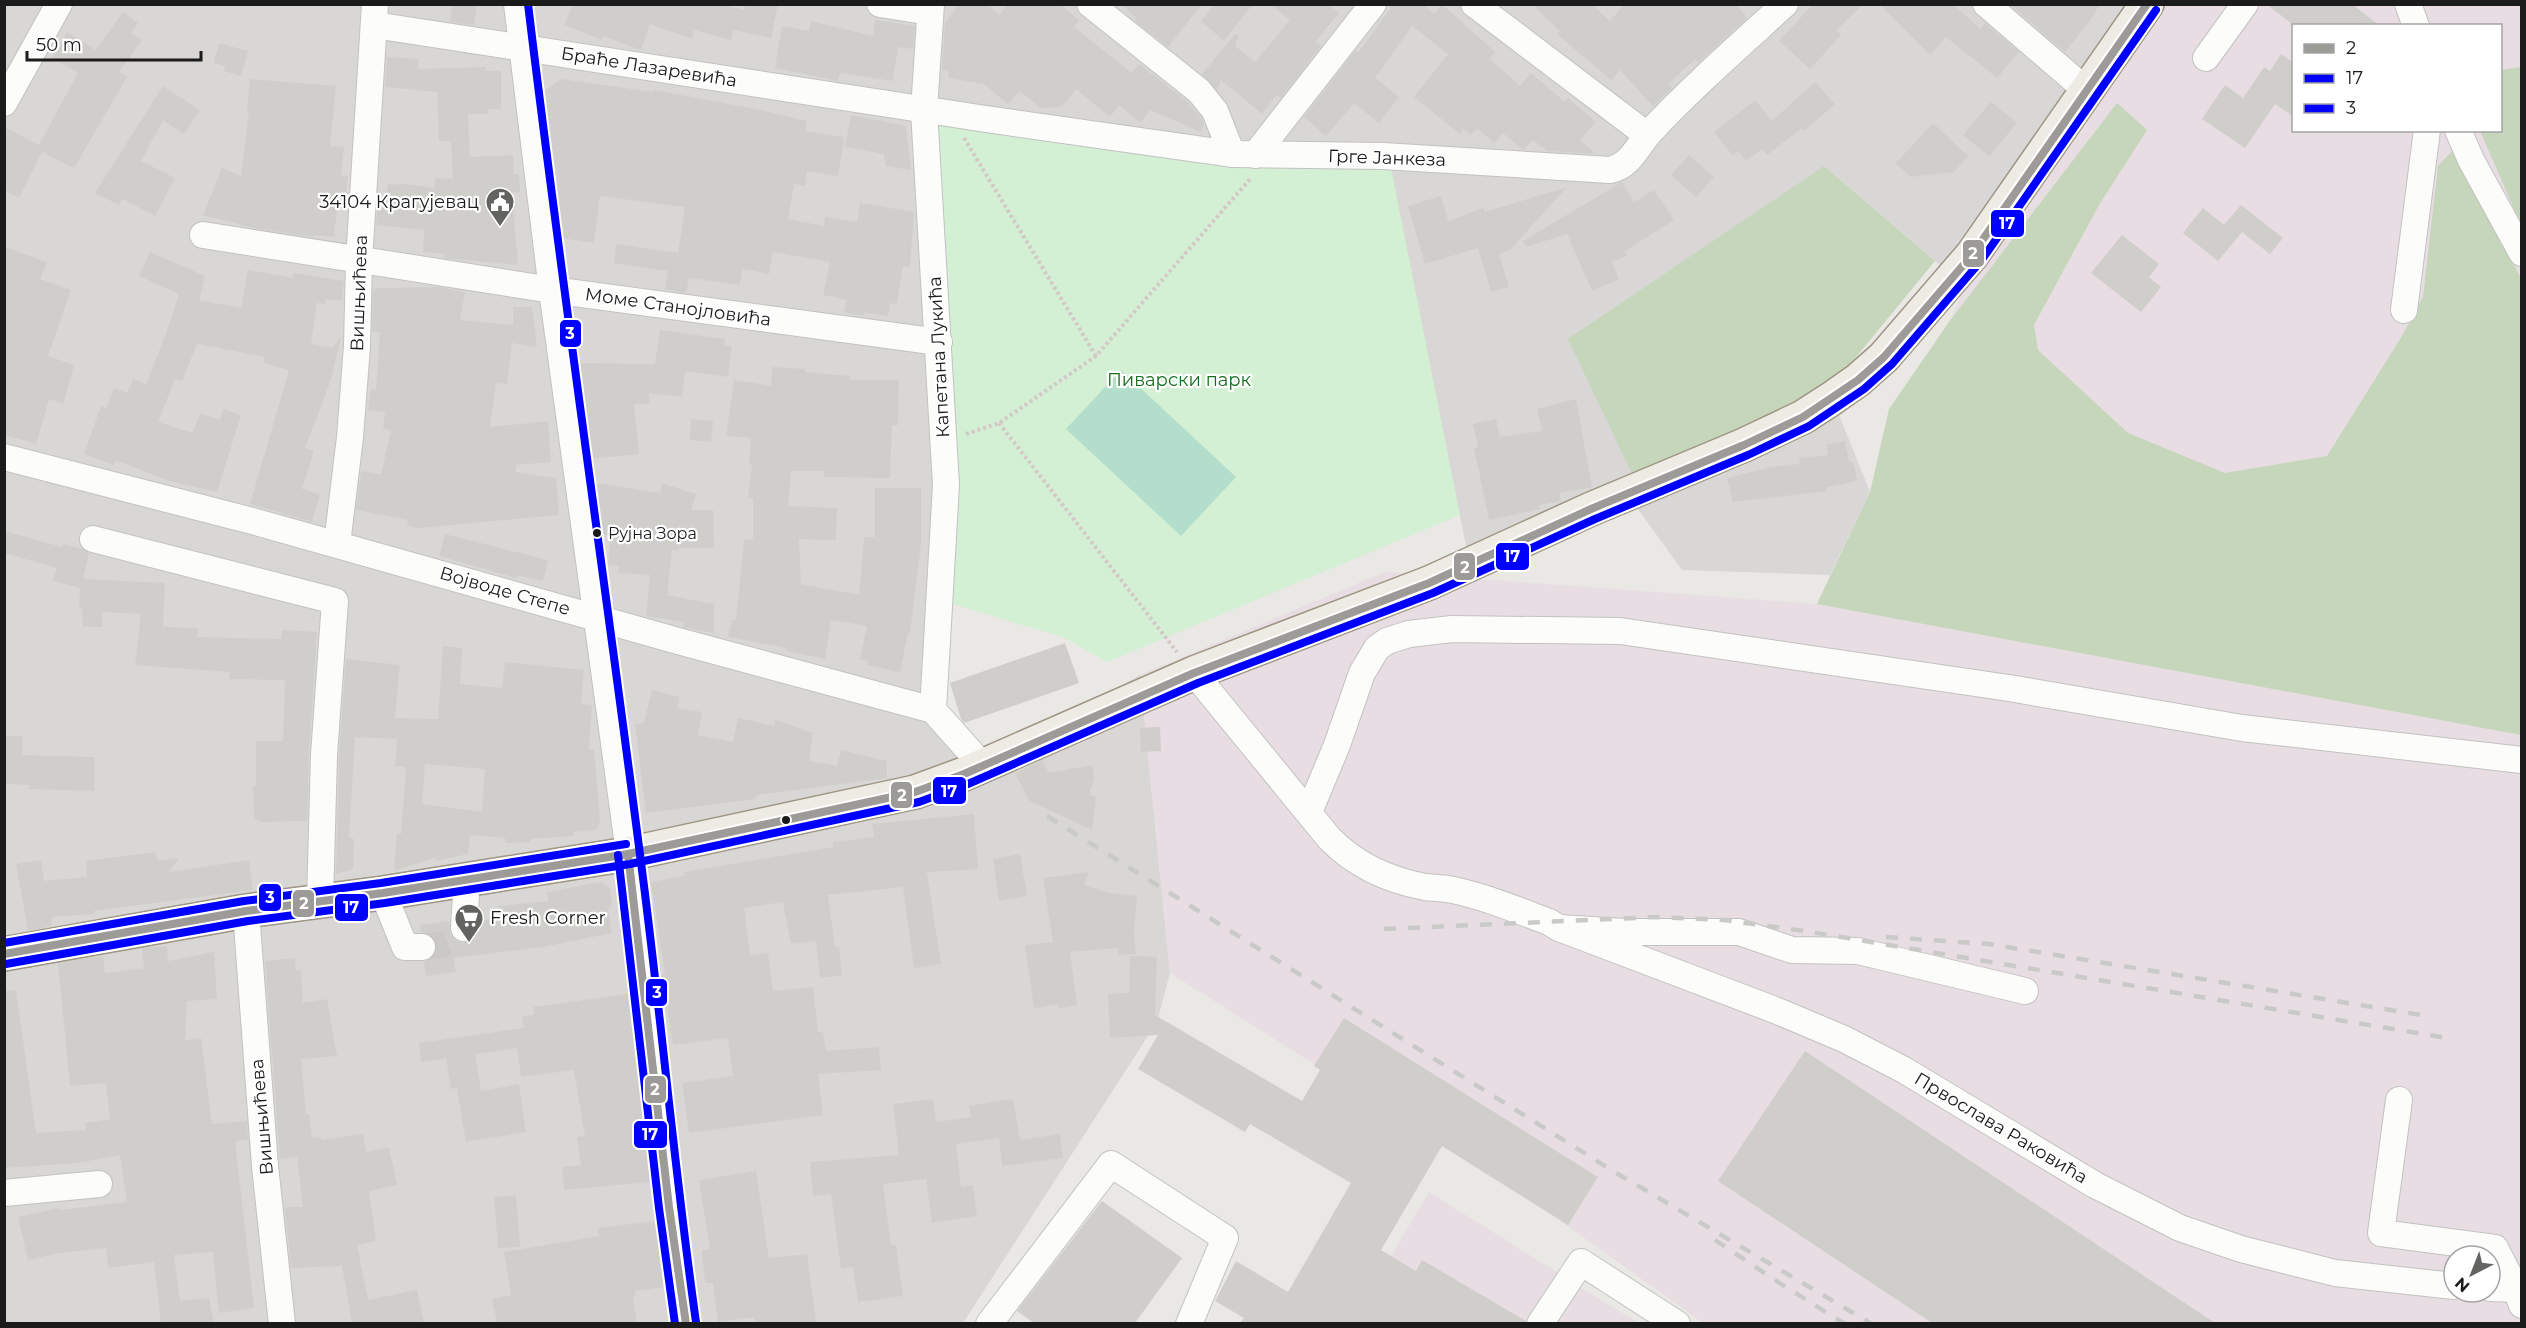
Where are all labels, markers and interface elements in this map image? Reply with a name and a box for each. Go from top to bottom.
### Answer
scale bar [27,24,201,62]
legend [2292,24,2502,132]
text: 50 m [36,34,82,56]
text: 2 [2346,37,2356,59]
street label: Браће Лазаревића [559,42,739,92]
text: 17 [2346,67,2363,89]
text: 3 [2346,97,2356,119]
street label: Грге Јанкеза [1328,145,1446,171]
public building icon: 34104 Крагујевац [484,186,516,228]
place label: 34104 Крагујевац [319,191,479,213]
line badge: 17 [1990,209,2025,238]
text: 17 [1999,214,2015,233]
street label: Вишњићева [346,234,372,352]
line badge: 2 [1962,239,1985,268]
text: 2 [1968,244,1978,263]
street label: Капетана Лукића [924,276,954,438]
street label: Моме Станојловића [584,283,772,331]
line badge: 3 [559,319,582,348]
text: 3 [564,324,575,343]
park label: Пиварски парк [1107,369,1252,391]
place label: Рујна Зора [608,524,697,543]
marker: Рујна Зора [591,527,603,539]
line badge: 17 [1495,542,1530,571]
text: 17 [1504,547,1520,566]
line badge: 2 [1453,552,1476,581]
text: 2 [1460,558,1470,577]
street label: Војводе Степе [437,562,573,620]
line badge: 17 [932,776,967,805]
line badge: 2 [890,781,913,809]
text: 17 [941,782,957,801]
text: 2 [897,786,907,805]
unlabelled marker [780,814,792,826]
line badge: 3 [258,883,282,912]
text: 3 [264,888,275,907]
line badge: 2 [292,889,315,918]
line badge: 17 [334,893,369,922]
text: 2 [299,894,309,913]
text: 17 [343,898,359,917]
supermarket icon: Fresh Corner [453,902,485,944]
place label: Fresh Corner [490,907,606,929]
line badge: 3 [645,978,668,1007]
text: 3 [651,983,662,1002]
street label: Вишњићева [246,1058,278,1176]
street label: Првослава Раковића [1911,1068,2091,1188]
line badge: 2 [644,1075,667,1104]
text: 2 [650,1080,660,1099]
line badge: 17 [633,1120,668,1149]
text: 17 [642,1125,658,1144]
north arrow [2442,1244,2502,1304]
text: N [2451,1273,2473,1296]

